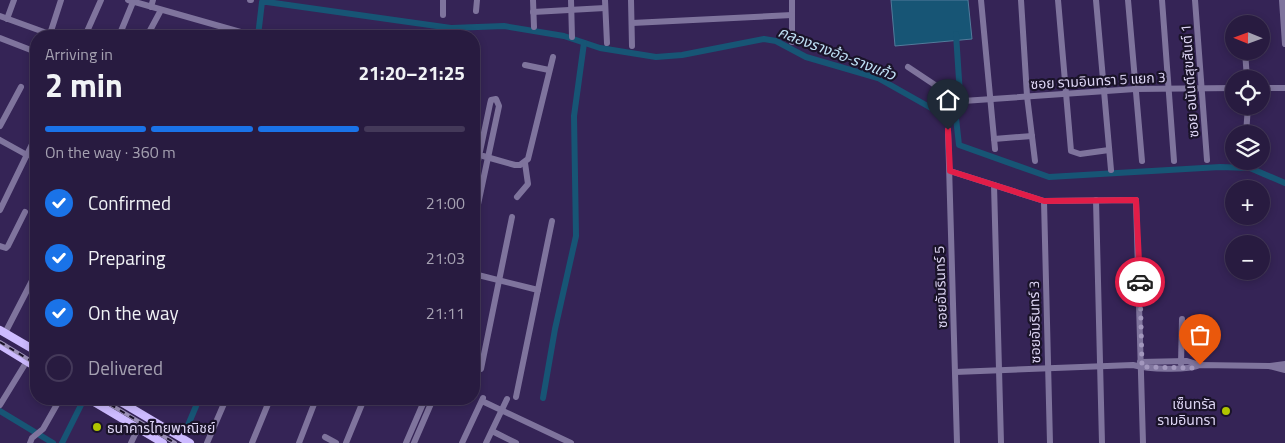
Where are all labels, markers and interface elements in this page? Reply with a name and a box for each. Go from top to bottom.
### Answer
north arrow [1225,15,1270,60]
map controls [1225,15,1270,280]
water label: คลองรางอ้อ-รางแก้ว [775,20,900,86]
street label: ซอย อนันต์สุขสันต์ 1 [1175,24,1203,138]
text: Arriving in [45,42,113,66]
text: 21:20–21:25 [358,58,465,87]
text: 2 min [45,61,123,109]
street label: ซอย รามอินทรา 5 แยก 3 [1030,66,1166,94]
button: locate [1225,70,1270,115]
pin [927,79,969,130]
icon: home [934,86,962,114]
button: layers [1225,125,1270,170]
text: On the way · 360 m [45,140,176,164]
button: + [1225,180,1270,225]
text: Confirmed [88,188,171,217]
icon: check [45,189,73,217]
text: 21:00 [426,191,465,215]
button: − [1225,235,1270,280]
text: Preparing [88,243,165,272]
icon: check [45,244,73,272]
street label: ซอยอัมรินทร์ 5 [928,245,952,329]
text: 21:03 [426,246,465,270]
courier [1115,257,1165,307]
icon: car [1126,268,1154,296]
street label: ซอยอัมรินทร์ 3 [1023,281,1045,363]
text: On the way [88,298,179,327]
icon: check [45,299,73,327]
text: 21:11 [426,301,465,325]
pin [1179,314,1221,365]
icon: bag [1186,321,1214,349]
text: Delivered [88,353,163,382]
place label: เซ็นทรัล รามอินทรา [1157,393,1216,430]
marker: เซ็นทรัล รามอินทรา [1220,405,1232,417]
place label: ธนาคารไทยพาณิชย์ [107,417,215,438]
marker: ธนาคารไทยพาณิชย์ [91,421,103,433]

